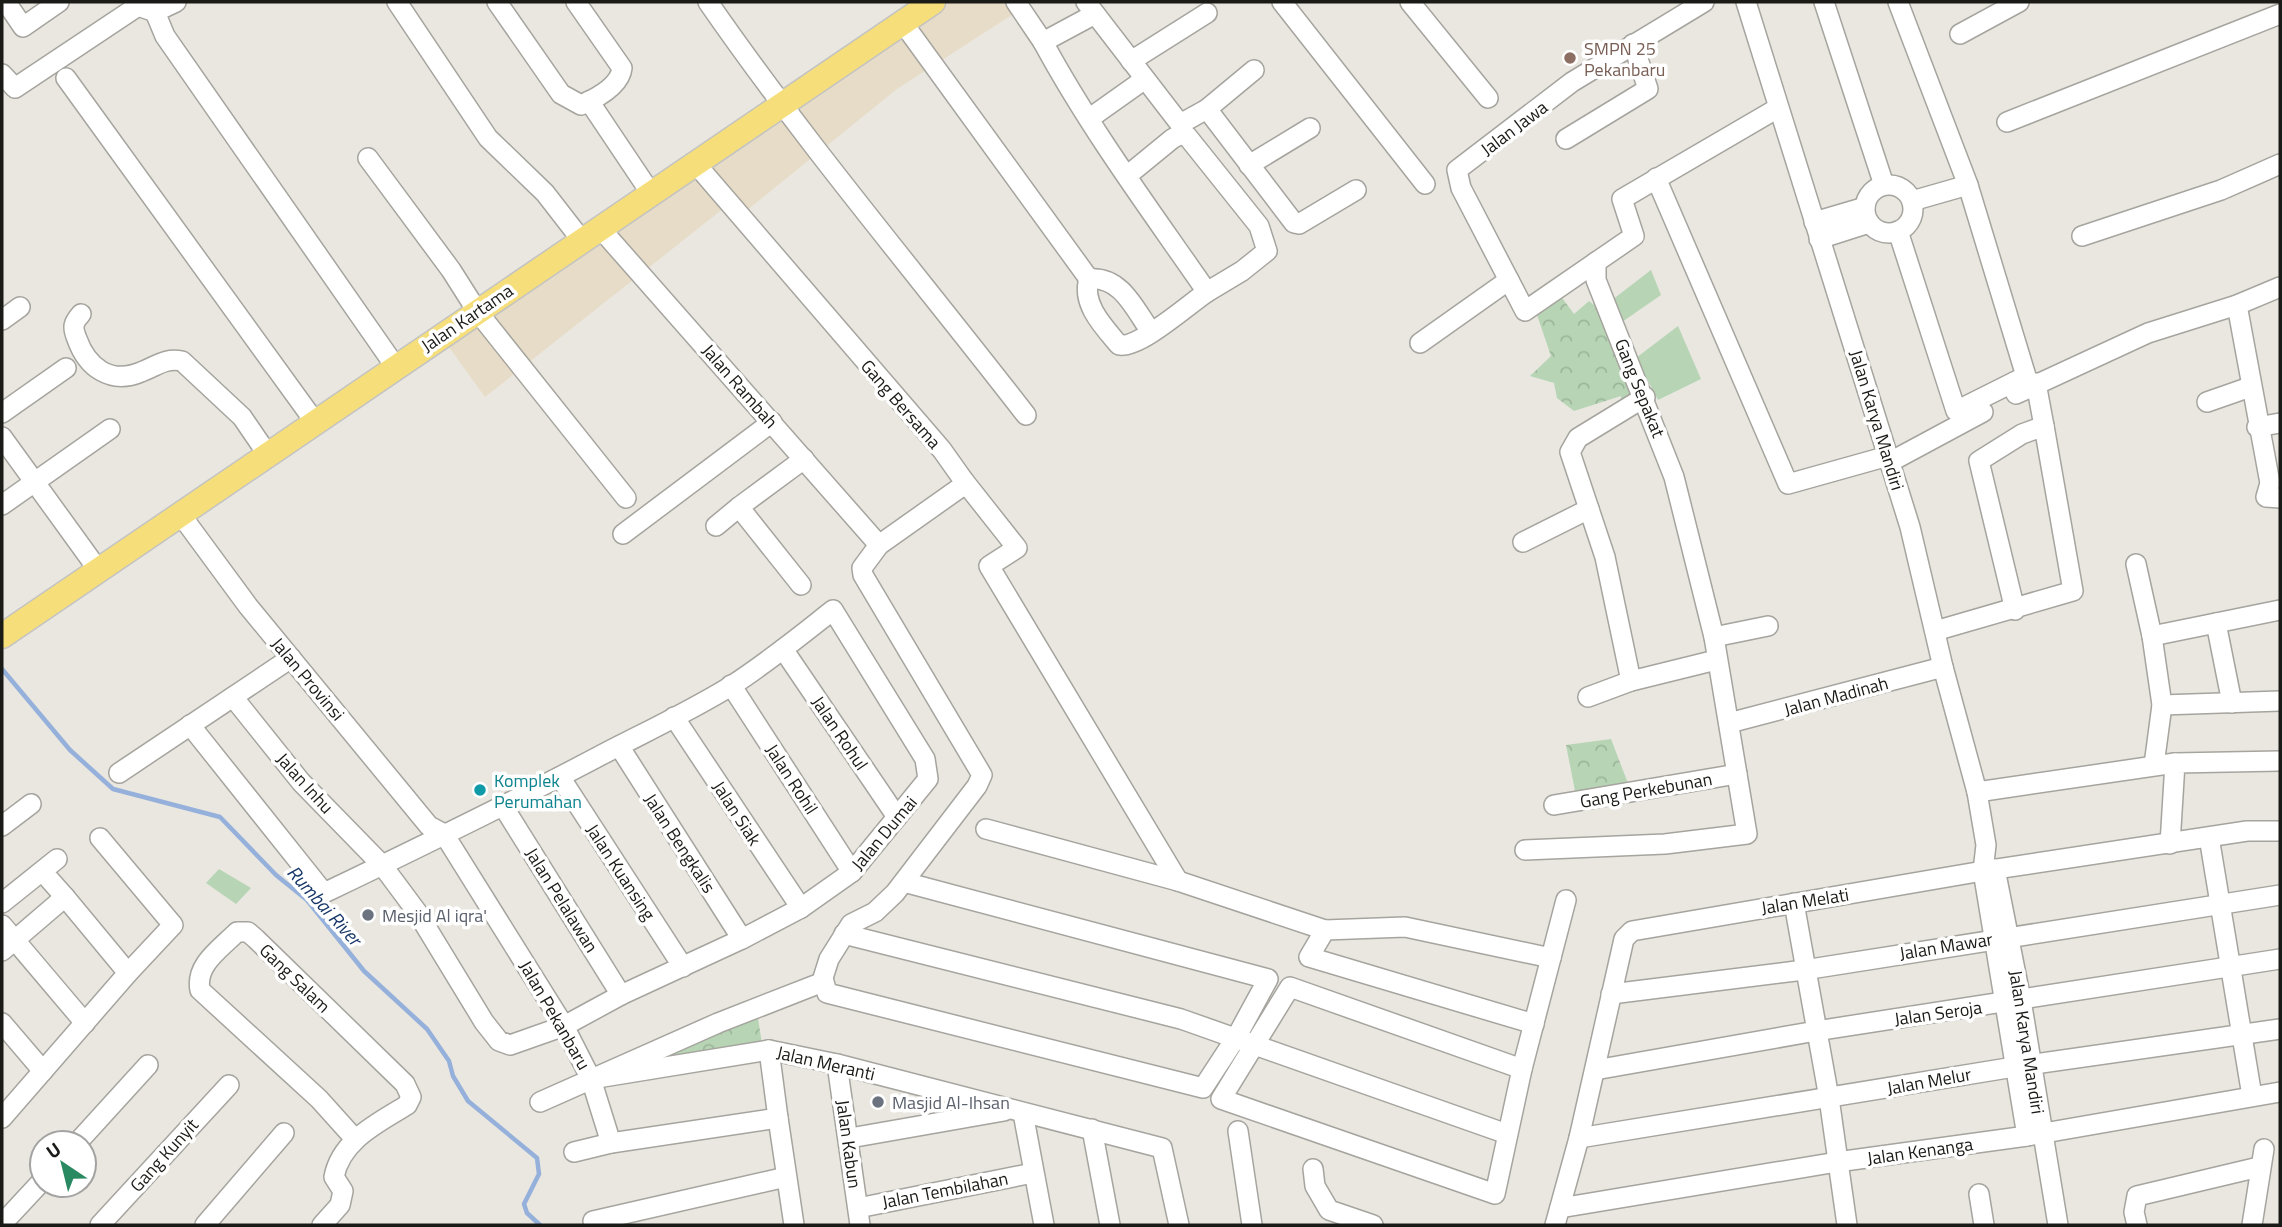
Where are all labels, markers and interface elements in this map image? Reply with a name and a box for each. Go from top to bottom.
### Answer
place label: SMPN 25 Pekanbaru [1584,35,1665,83]
marker: SMPN 25 Pekanbaru [1562,50,1578,66]
street label: Jalan Jawa [1475,94,1553,162]
street label: Jalan Kartama [416,277,518,359]
street label: Gang Sepakat [1608,335,1672,442]
street label: Jalan Rambah [696,338,784,434]
street label: Jalan Karya Mandiri [1843,346,1911,494]
street label: Gang Bersama [854,353,948,455]
street label: Jalan Provinsi [265,631,351,727]
street label: Jalan Madinah [1781,669,1891,723]
street label: Jalan Rohul [805,690,875,776]
street label: Jalan Rohil [759,738,825,820]
street label: Jalan Inhu [270,746,340,820]
street label: Gang Perkebunan [1578,765,1714,815]
place label: Komplek Perumahan [494,767,582,815]
street label: Jalan Siak [706,775,768,851]
marker: Komplek Perumahan [472,782,488,798]
street label: Jalan Bengkalis [638,788,722,898]
street label: Jalan Dumai [845,790,923,876]
street label: Jalan Kuansing [580,818,662,926]
street label: Jalan Pelalawan [519,842,605,958]
water label: Rumbai River [281,858,370,953]
street label: Jalan Melati [1759,881,1851,921]
place label: Mesjid Al iqra' [382,902,487,929]
marker: Mesjid Al iqra' [360,907,376,923]
street label: Jalan Mawar [1897,925,1995,967]
street label: Gang Salam [253,937,337,1019]
street label: Jalan Pekanbaru [513,955,597,1075]
street label: Jalan Karya Mandiri [2002,968,2052,1116]
street label: Jalan Seroja [1892,993,1984,1033]
street label: Jalan Meranti [774,1039,878,1087]
street label: Jalan Melur [1885,1060,1973,1102]
place label: Masjid Al-Ihsan [892,1089,1010,1116]
marker: Masjid Al-Ihsan [870,1094,886,1110]
street label: Jalan Kabun [829,1098,869,1190]
street label: Gang Kunyit [124,1112,205,1198]
north arrow [28,1129,98,1199]
street label: Jalan Kenanga [1865,1130,1975,1172]
text: U [40,1134,66,1165]
street label: Jalan Tembilahan [880,1165,1010,1215]

